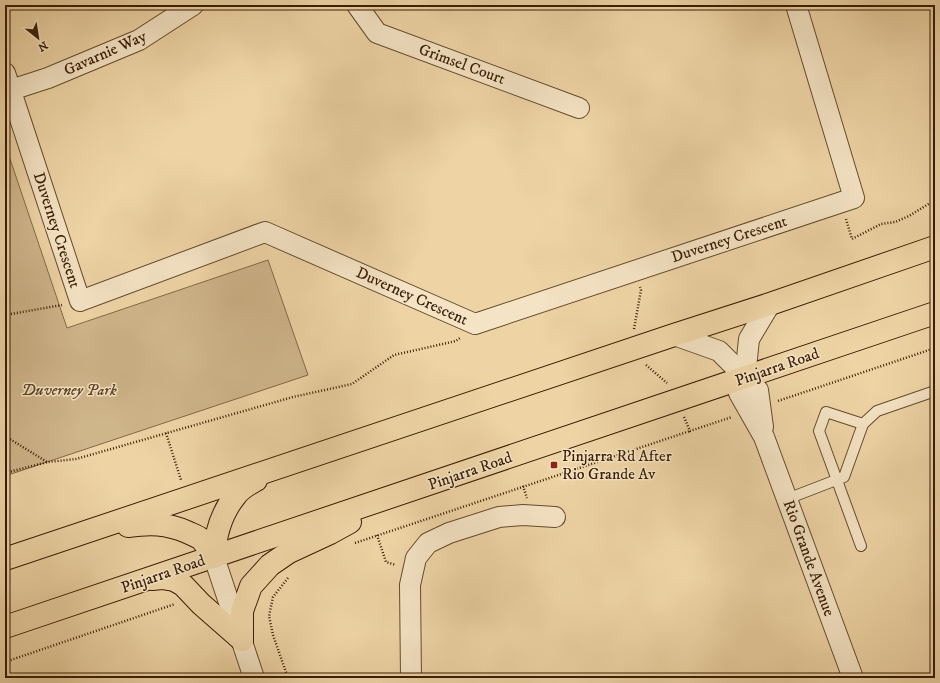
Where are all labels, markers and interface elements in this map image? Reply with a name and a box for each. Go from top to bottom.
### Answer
north arrow [18,18,58,58]
street label: Gavarnie Way [61,26,150,80]
text: N [35,37,50,54]
street label: Grimsel Court [416,39,508,89]
street label: Duverney Crescent [29,170,85,290]
street label: Duverney Crescent [669,211,789,267]
street label: Duverney Crescent [353,262,471,330]
street label: Pinjarra Road [732,343,822,391]
park label: Duverney Park [21,380,117,400]
place label: Pinjarra Rd After Rio Grande Av [562,446,672,484]
street label: Pinjarra Road [425,447,515,495]
marker: Pinjarra Rd After Rio Grande Av [549,460,559,470]
street label: Rio Grande Avenue [779,497,839,619]
street label: Pinjarra Road [118,550,208,598]

